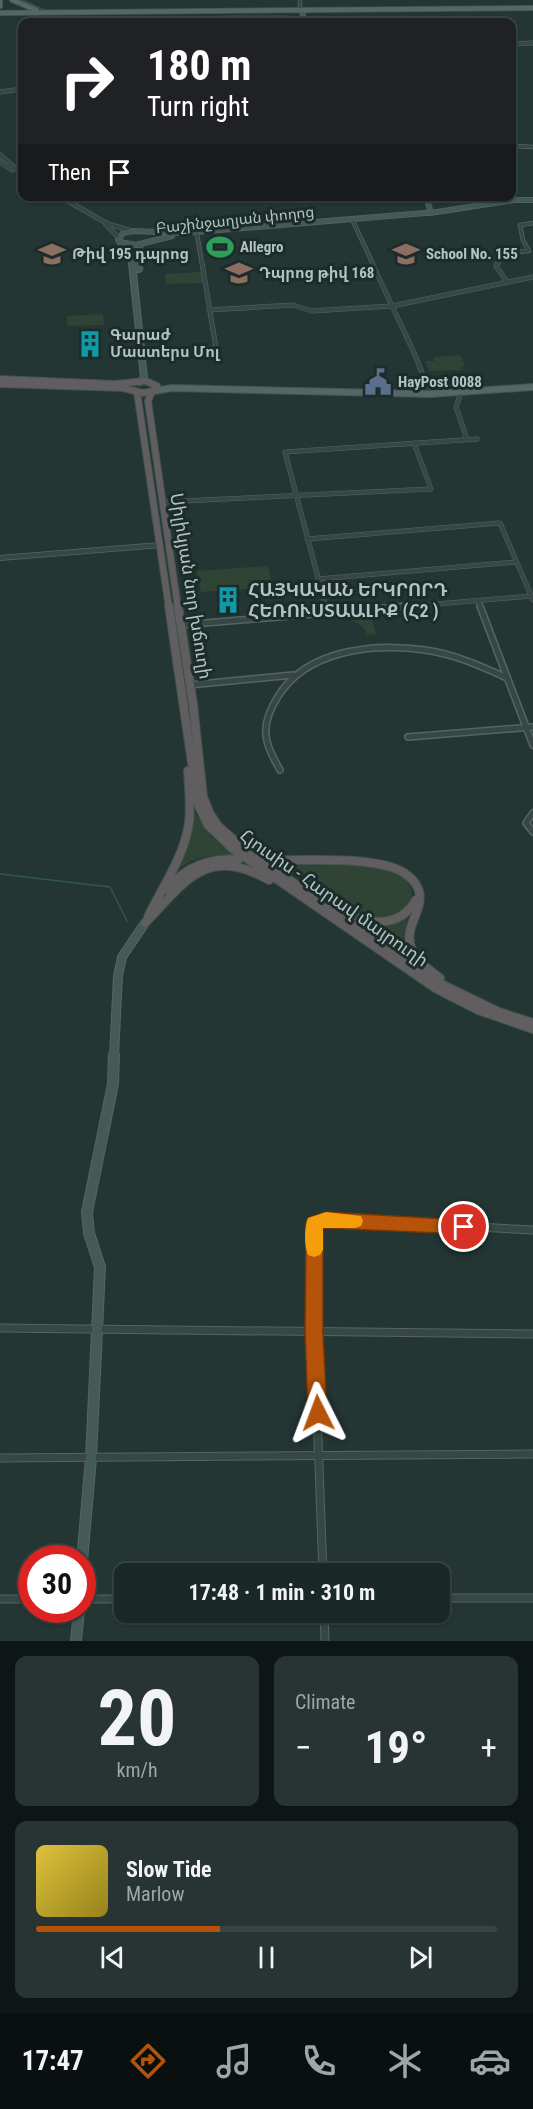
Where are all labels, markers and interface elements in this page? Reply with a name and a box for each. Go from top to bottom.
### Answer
text: 180 m [147,41,252,90]
icon: right [48,42,126,120]
text: Turn right [147,91,249,123]
icon: arrive [103,156,136,189]
text: Then [48,160,91,185]
street label: Բաշինջաղյան փողոց [155,203,315,237]
sports icon: Allegro [205,232,235,262]
place label: Allegro [240,238,283,256]
school or university icon: Թիվ 195 դպրոց [37,239,67,269]
school or university icon: School No. 155 [391,239,421,269]
place label: Թիվ 195 դպրոց [72,245,189,263]
place label: School No. 155 [426,245,518,263]
school or university icon: Դպրոց թիվ 168 [224,258,254,288]
place label: Դպրոց թիվ 168 [259,264,374,282]
place label: Գարաժ Մաստերս Մոլ [110,326,221,361]
building icon: Գարաժ Մաստերս Մոլ [75,329,105,359]
public building icon: HayPost 0088 [363,367,393,397]
place label: HayPost 0088 [398,373,482,391]
street label: Սիլիկյան նոր խճուղի [166,491,217,681]
place label: ՀԱՅԿԱԿԱՆ ԵՐԿՐՈՐԴ ՀԵՌՈՒՍՏԱԱԼԻՔ (Հ2 ) [248,579,447,622]
building icon: ՀԱՅԿԱԿԱՆ ԵՐԿՐՈՐԴ ՀԵՌՈՒՍՏԱԱԼԻՔ (Հ2 ) [213,585,243,615]
street label: Հյուսիս - Հարավ մայրուղի [236,824,432,971]
pin [438,1201,489,1252]
icon: arrive [447,1210,480,1243]
position arrow [286,1381,350,1445]
speed limit sign: 30 [18,1545,96,1623]
text: 17:48 · 1 min · 310 m [189,1580,375,1605]
text: 20 [98,1673,176,1764]
text: Climate [295,1690,355,1714]
text: 19° [365,1721,428,1774]
text: − [295,1728,312,1767]
text: + [481,1728,497,1767]
text: km/h [116,1758,158,1782]
text: Slow Tide [126,1857,212,1882]
text: Marlow [126,1882,184,1906]
icon: previous [96,1941,129,1974]
icon: pause [250,1941,283,1974]
icon: next [404,1941,437,1974]
icon: directions [127,2040,169,2082]
icon: music [213,2040,255,2082]
icon: phone [298,2040,340,2082]
icon: climate [384,2040,426,2082]
icon: car [469,2040,511,2082]
text: 17:47 [22,2045,84,2077]

